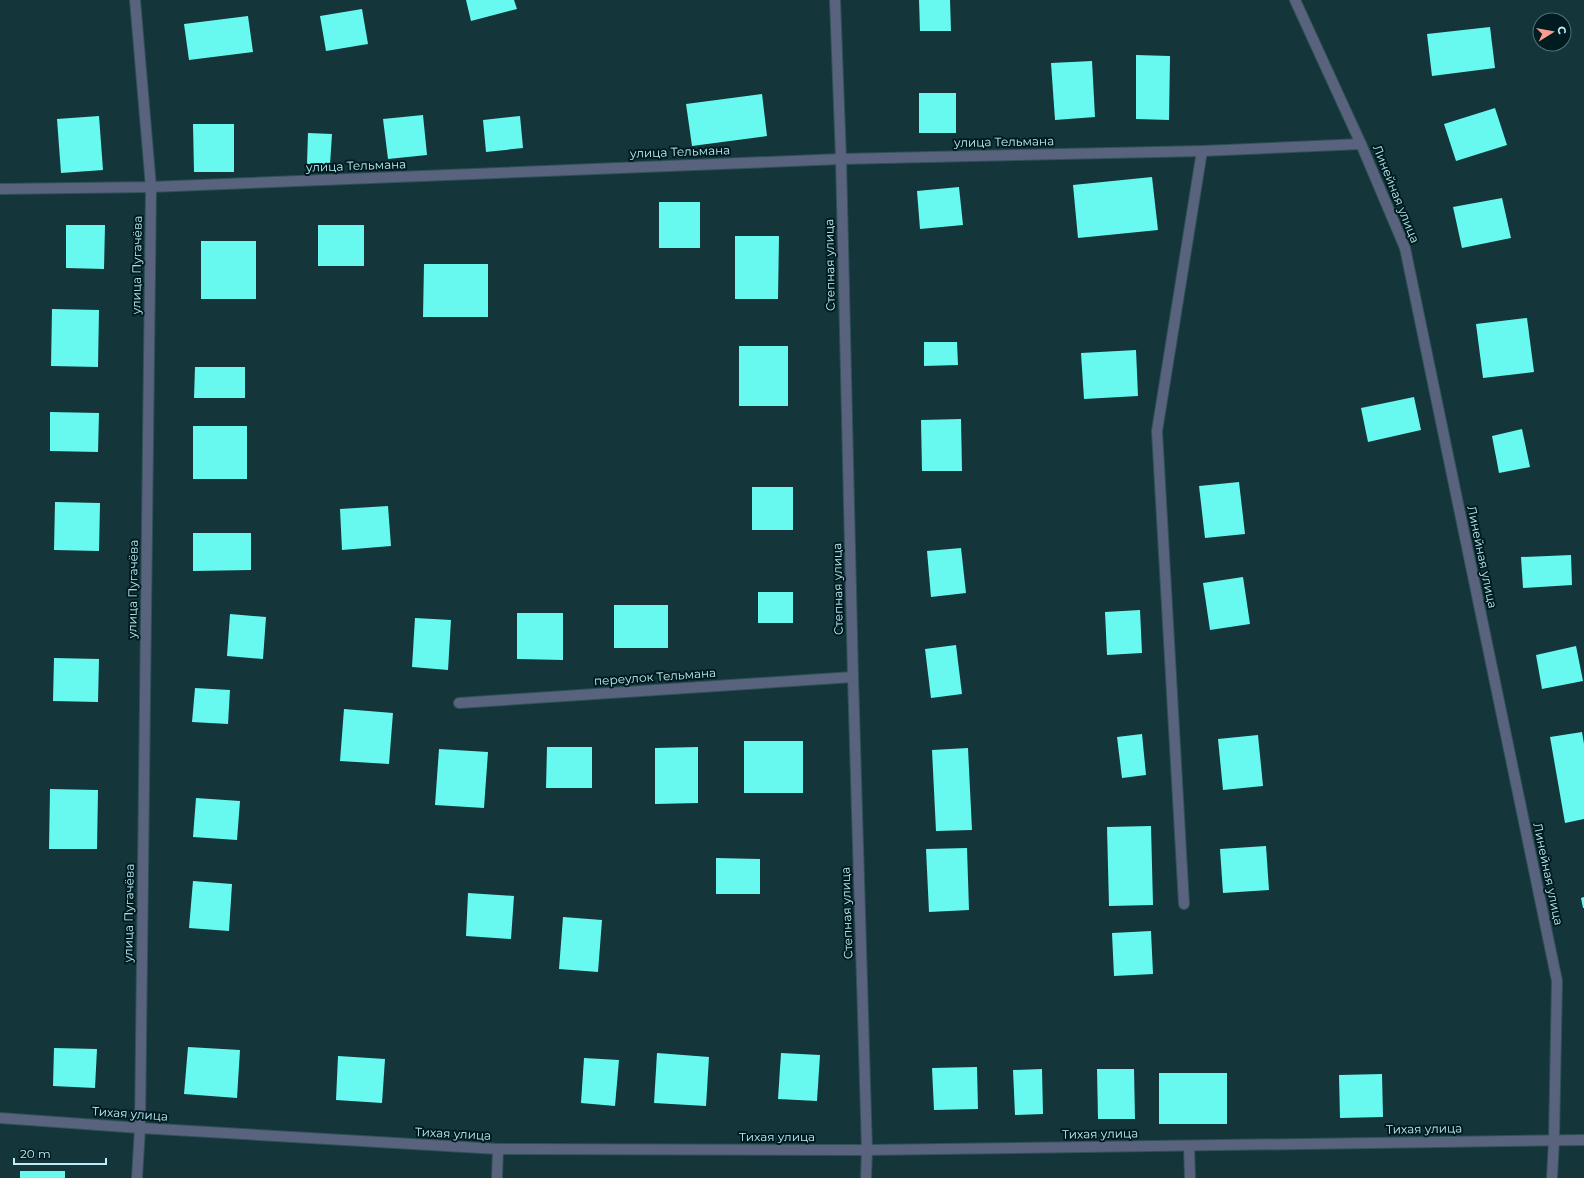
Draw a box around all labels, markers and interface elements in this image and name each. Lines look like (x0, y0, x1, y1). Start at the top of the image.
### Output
north arrow (1532, 12, 1572, 52)
text: С (1554, 25, 1569, 35)
street label: улица Тельмана (953, 133, 1054, 150)
street label: улица Тельмана (629, 142, 730, 161)
street label: Линейная улица (1370, 143, 1423, 245)
street label: улица Тельмана (305, 156, 406, 175)
street label: улица Пугачёва (128, 215, 145, 316)
street label: Степная улица (821, 219, 838, 311)
street label: Линейная улица (1464, 504, 1501, 610)
street label: улица Пугачёва (124, 539, 141, 640)
street label: Степная улица (829, 543, 846, 635)
street label: переулок Тельмана (593, 665, 717, 688)
street label: Линейная улица (1530, 821, 1567, 927)
street label: улица Пугачёва (120, 863, 137, 964)
street label: Степная улица (837, 867, 856, 959)
street label: Тихая улица (91, 1103, 169, 1124)
street label: Тихая улица (1386, 1120, 1462, 1137)
street label: Тихая улица (415, 1124, 491, 1143)
street label: Тихая улица (1062, 1125, 1138, 1142)
street label: Тихая улица (739, 1129, 815, 1144)
scale bar (14, 1140, 106, 1166)
text: 20 m (20, 1146, 51, 1161)

